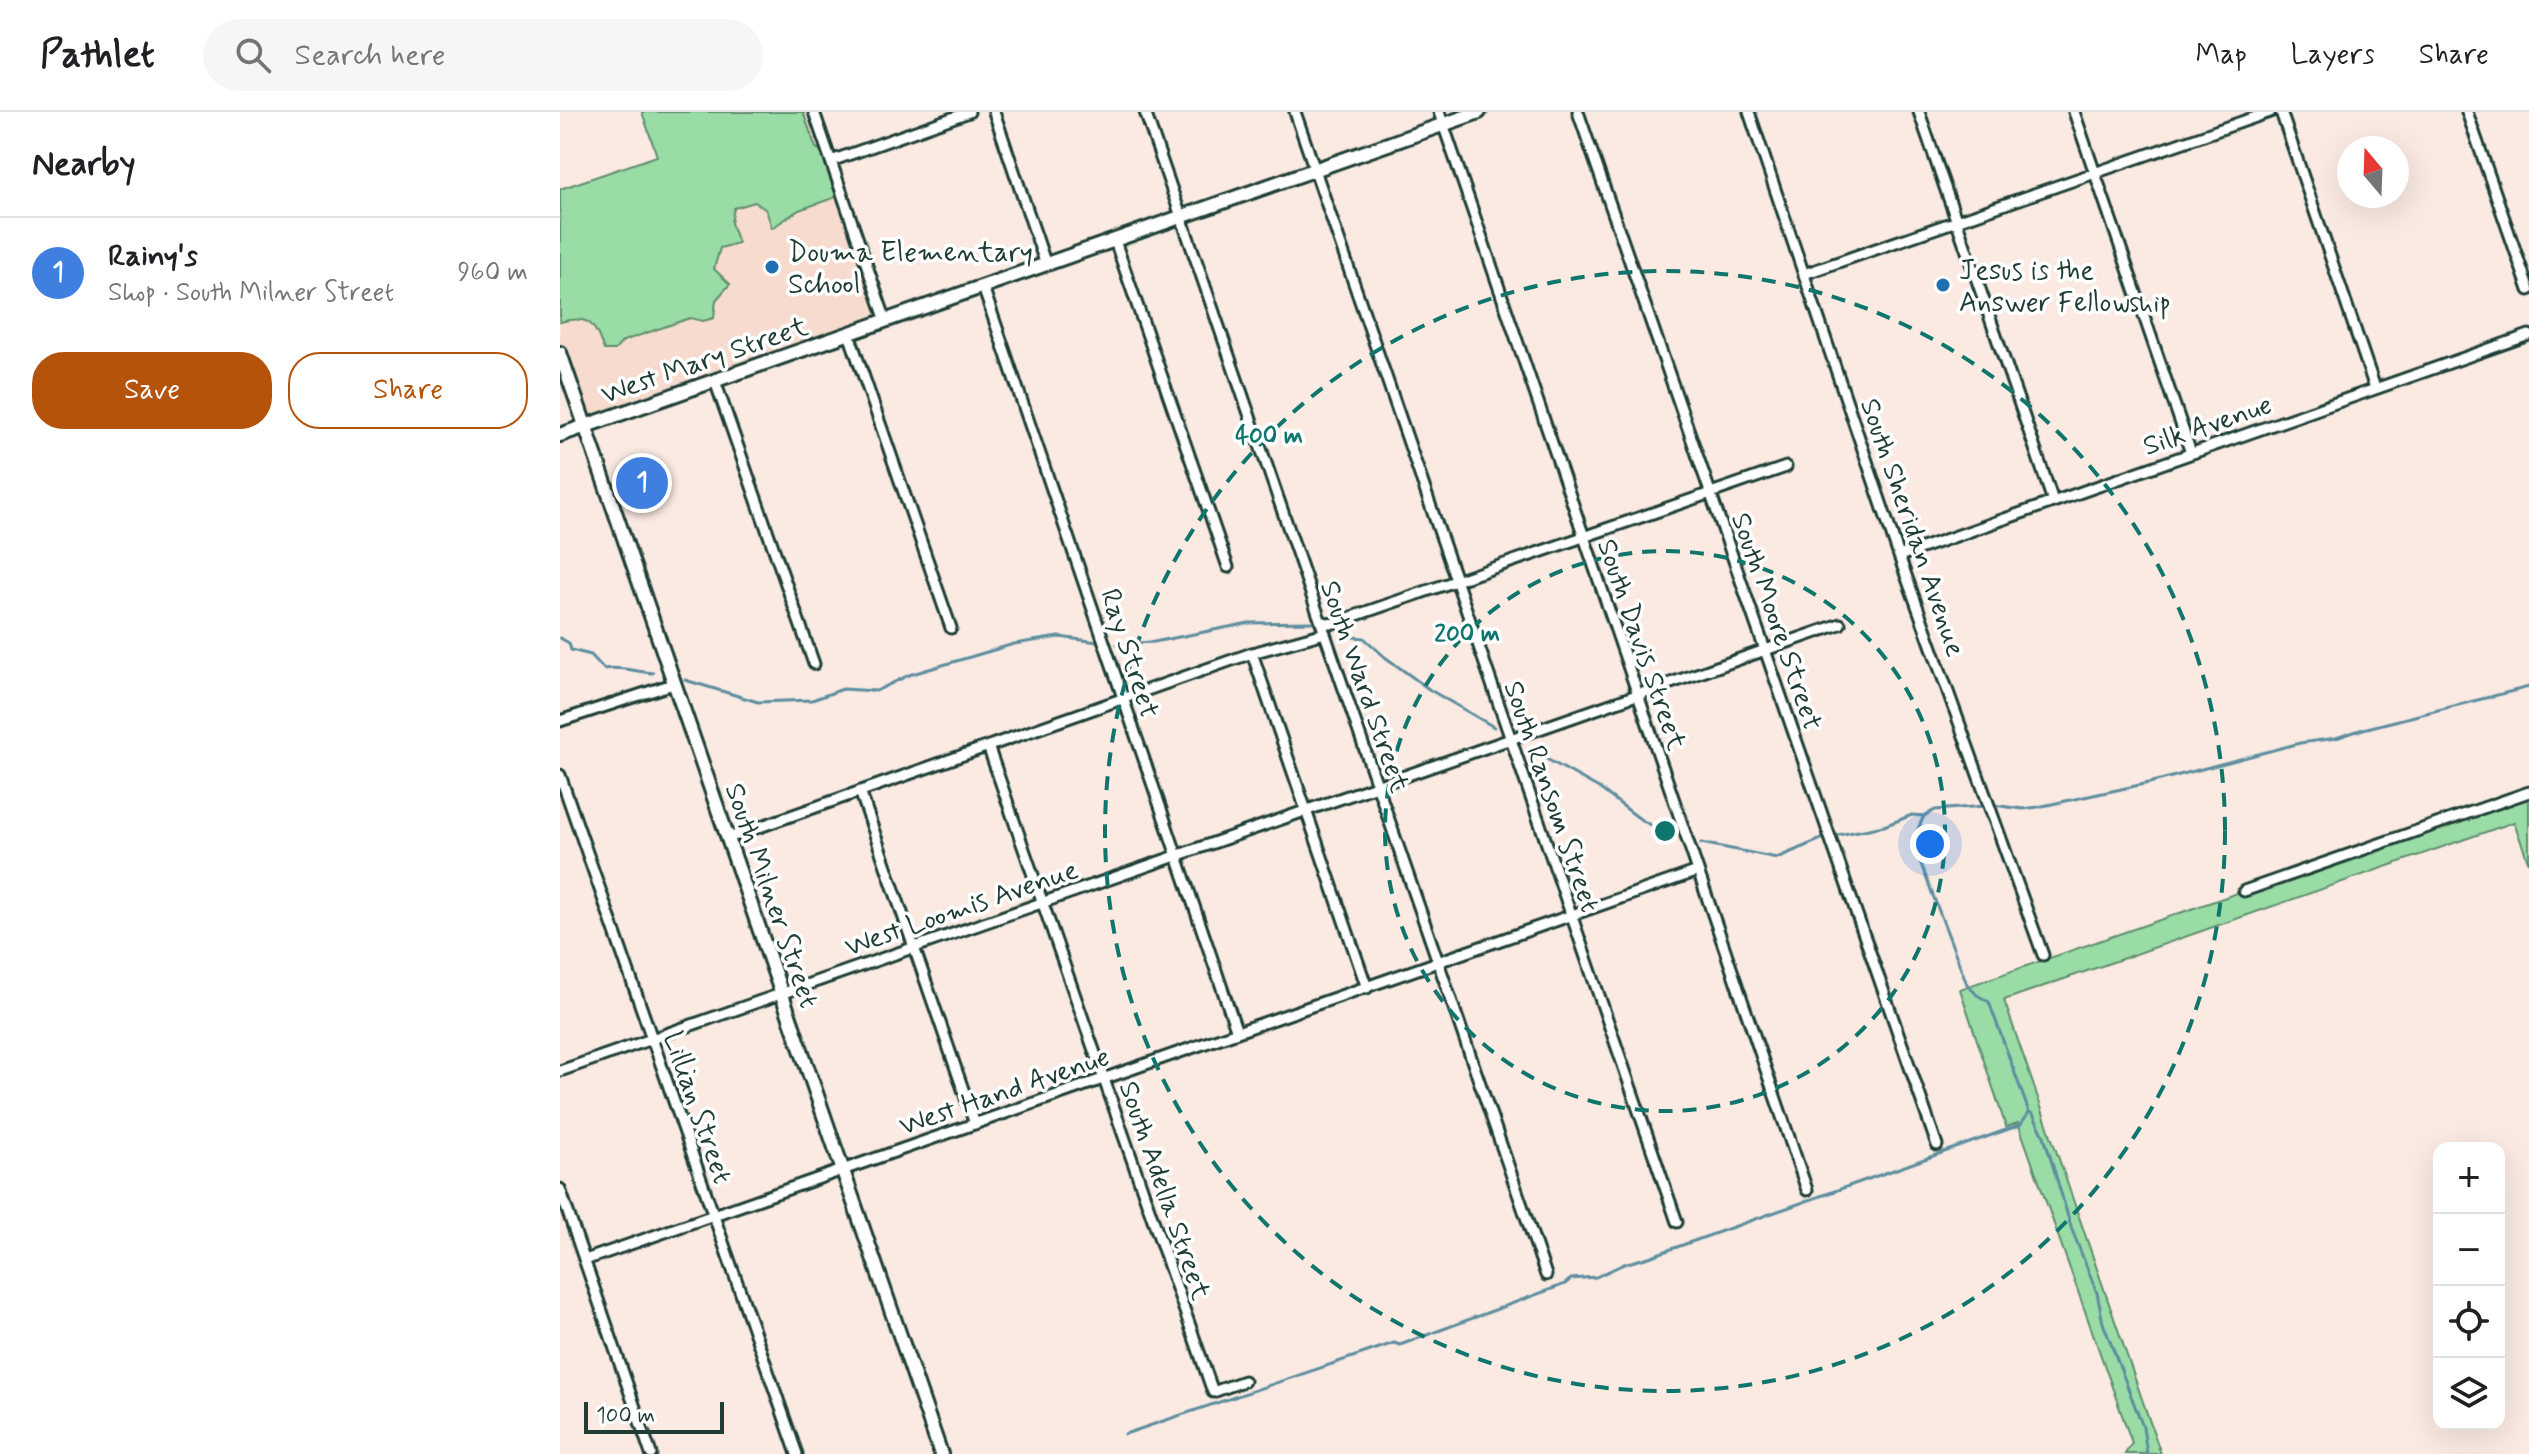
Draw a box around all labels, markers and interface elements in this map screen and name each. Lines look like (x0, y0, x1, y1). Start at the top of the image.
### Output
search box (203, 19, 763, 91)
text: Pathlet (40, 31, 155, 80)
icon: search (231, 33, 275, 77)
text: Search here (295, 36, 446, 75)
text: Map (2196, 37, 2247, 74)
text: Layers (2291, 37, 2375, 74)
text: Share (2419, 37, 2489, 74)
north arrow (2337, 136, 2409, 208)
text: Nearby (32, 142, 136, 187)
place label: Douma Elementary School (788, 235, 1033, 304)
text: Rainy's (108, 237, 198, 276)
place label: Jesus is the Answer Fellowship (1959, 253, 2171, 322)
text: 1 (52, 256, 64, 290)
text: 960 m (458, 256, 528, 290)
marker: Douma Elementary School (763, 258, 781, 276)
text: Shop · South Milner Street (108, 276, 394, 310)
marker: Jesus is the Answer Fellowship (1934, 276, 1952, 294)
street label: West Mary Street (597, 309, 814, 414)
button: Save (32, 352, 272, 429)
button: Share (288, 352, 528, 429)
street label: Silk Avenue (2138, 387, 2277, 466)
street label: South Sheridan Avenue (1850, 394, 1973, 662)
text: 400 m (1235, 421, 1303, 452)
pin: 1 (616, 453, 668, 513)
street label: South Moore Street (1721, 508, 1830, 736)
street label: South Davis Street (1587, 534, 1694, 756)
street label: South Ward Street (1310, 576, 1417, 798)
street label: Ray Street (1090, 584, 1167, 723)
text: 200 m (1434, 619, 1500, 650)
street label: South Ransom Street (1494, 676, 1608, 917)
street label: South Milner Street (715, 779, 826, 1013)
centre of rings (1651, 817, 1679, 845)
your location (1910, 824, 1950, 864)
street label: West Loomis Avenue (840, 852, 1083, 967)
street label: Lillian Street (653, 1027, 740, 1189)
street label: West Hand Avenue (895, 1039, 1115, 1146)
street label: South Adella Street (1109, 1076, 1219, 1306)
map controls (2433, 1142, 2505, 1430)
button: + (2433, 1142, 2505, 1214)
button: − (2433, 1214, 2505, 1286)
button: locate (2433, 1286, 2505, 1358)
button: layers (2433, 1358, 2505, 1430)
scale bar (584, 1398, 724, 1434)
text: 100 m (596, 1402, 655, 1430)

